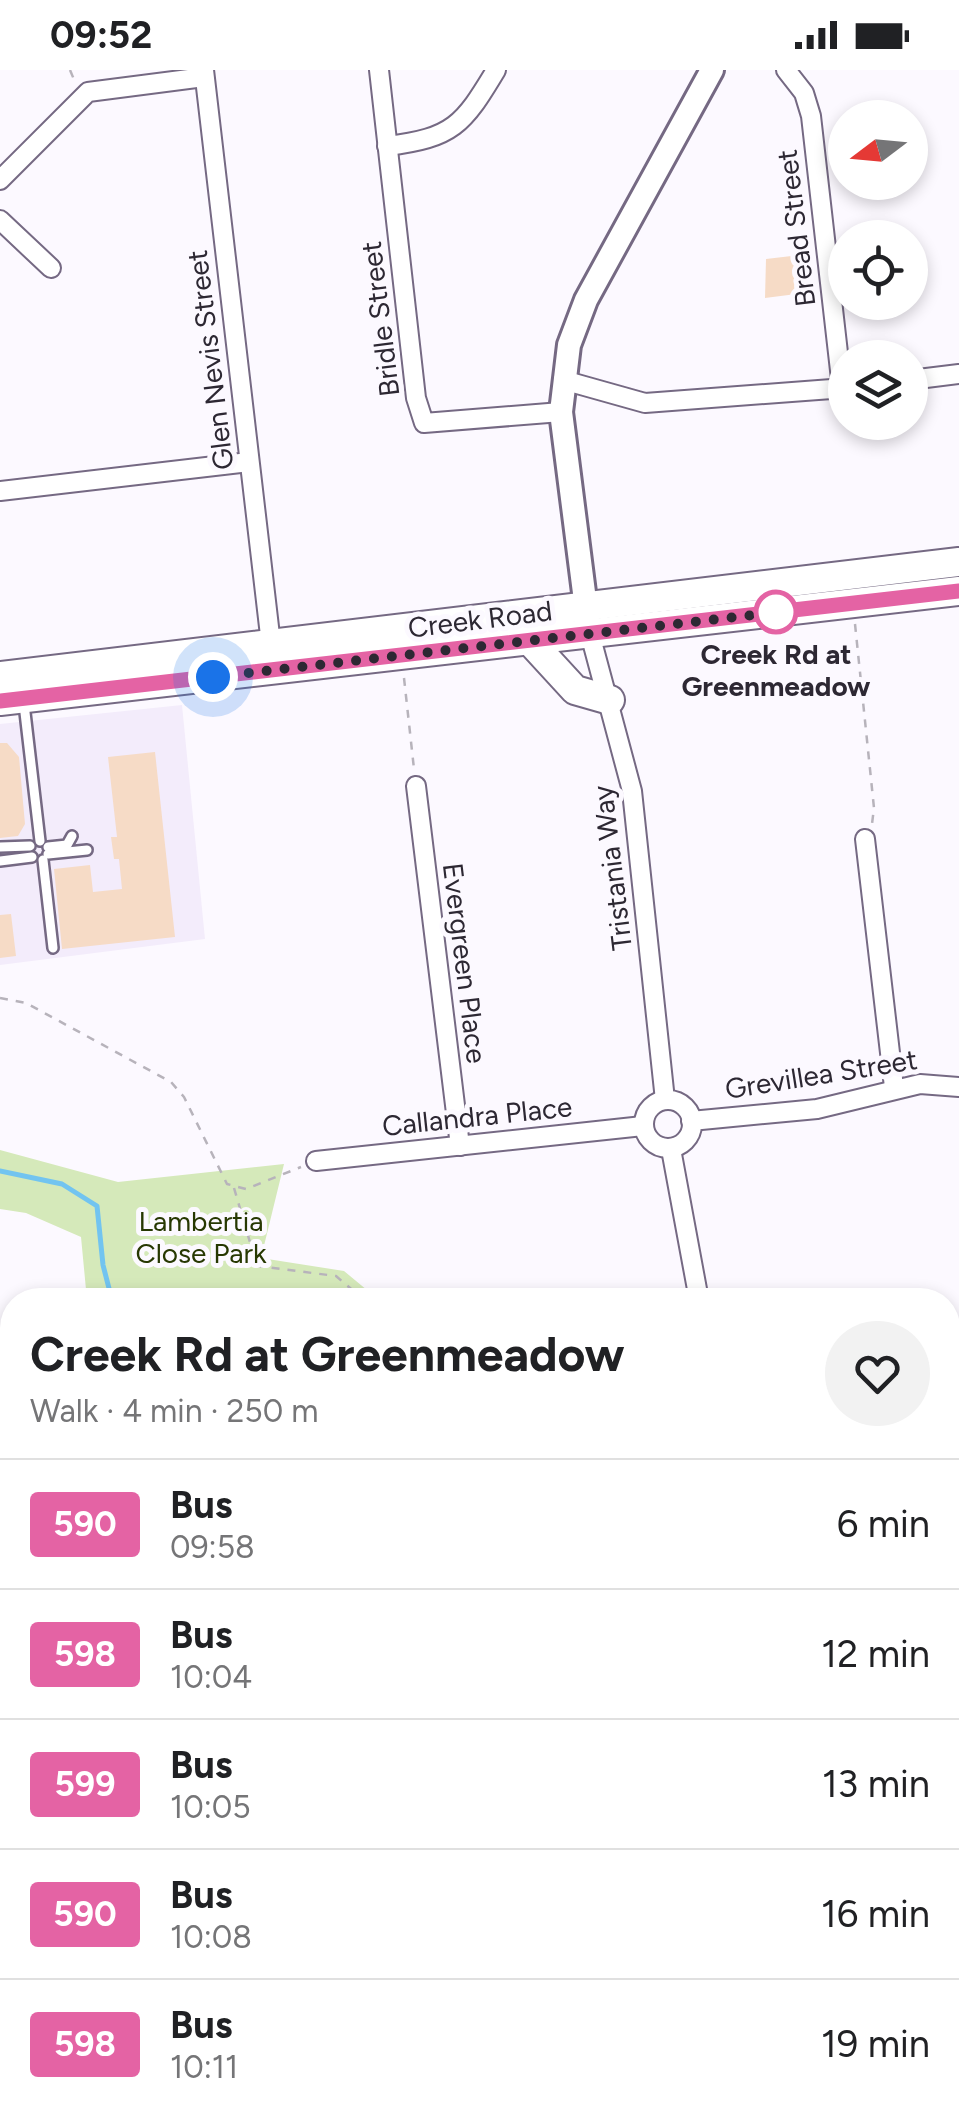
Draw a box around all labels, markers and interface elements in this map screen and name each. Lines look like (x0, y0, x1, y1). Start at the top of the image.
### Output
text: 09:52 (50, 12, 152, 58)
north arrow (828, 100, 928, 200)
map controls (828, 100, 928, 440)
street label: Bread Street (770, 148, 822, 308)
button: locate (828, 220, 928, 320)
street label: Bridle Street (354, 239, 406, 399)
street label: Glen Nevis Street (180, 248, 240, 472)
button: layers (828, 340, 928, 440)
marker: Creek Rd at Greenmeadow (755, 591, 797, 633)
street label: Creek Road (406, 593, 554, 645)
place label: Creek Rd at Greenmeadow (682, 637, 871, 703)
your location (188, 652, 238, 702)
street label: Tristania Way (585, 783, 639, 952)
street label: Evergreen Place (436, 861, 494, 1065)
street label: Grevillea Street (723, 1042, 919, 1106)
street label: Callandra Place (380, 1089, 574, 1143)
park label: Lambertia Close Park (135, 1204, 267, 1270)
button: heart (825, 1321, 930, 1426)
text: Creek Rd at Greenmeadow (30, 1325, 624, 1383)
text: Walk · 4 min · 250 m (30, 1392, 318, 1430)
text: Bus (170, 1482, 233, 1528)
text: 6 min (837, 1501, 930, 1547)
text: 590 (53, 1503, 117, 1545)
text: 09:58 (170, 1528, 255, 1566)
text: Bus (170, 1612, 233, 1658)
text: 12 min (821, 1631, 930, 1677)
text: 598 (54, 1633, 116, 1675)
text: 10:04 (170, 1658, 252, 1696)
text: Bus (170, 1742, 233, 1788)
text: 13 min (822, 1761, 930, 1807)
text: 599 (55, 1763, 115, 1805)
text: 10:05 (170, 1788, 251, 1826)
text: Bus (170, 1872, 233, 1918)
text: 16 min (821, 1891, 930, 1937)
text: 590 (53, 1893, 117, 1935)
text: 10:08 (170, 1918, 252, 1956)
text: Bus (170, 2002, 233, 2048)
text: 19 min (821, 2021, 930, 2067)
text: 598 (54, 2023, 116, 2065)
text: 10:11 (170, 2048, 238, 2086)

